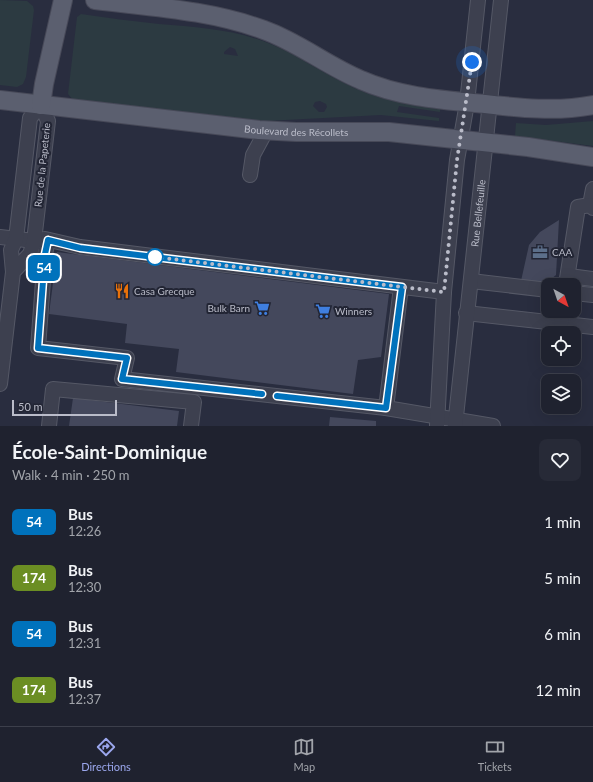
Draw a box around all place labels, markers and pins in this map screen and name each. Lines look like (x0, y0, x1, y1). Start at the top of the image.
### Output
office icon: CAA (531, 243, 549, 261)
place label: CAA (552, 246, 572, 258)
unlabelled marker (146, 248, 164, 266)
restaurant icon: Casa Grecque (113, 282, 131, 300)
place label: Casa Grecque (134, 285, 195, 297)
supermarket icon: Bulk Barn (253, 299, 271, 317)
place label: Bulk Barn (207, 302, 250, 314)
supermarket icon: Winners (314, 302, 332, 320)
place label: Winners (335, 305, 372, 317)

